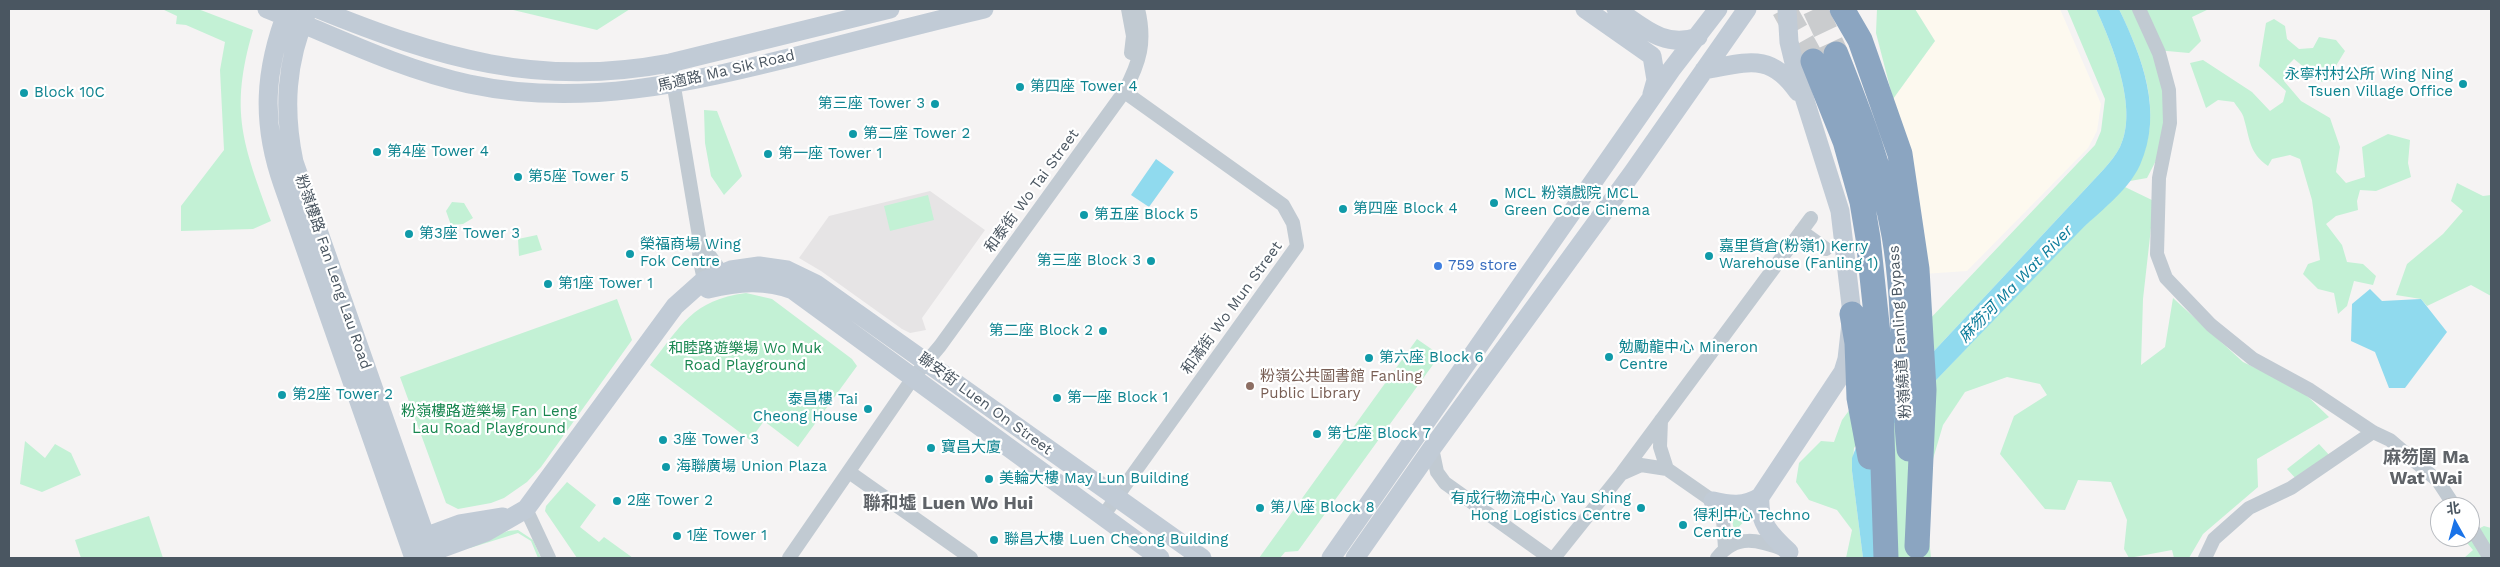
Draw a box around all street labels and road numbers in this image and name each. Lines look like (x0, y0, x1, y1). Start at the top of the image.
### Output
street label: 馬適路 Ma Sik Road (656, 46, 796, 96)
street label: 和泰街 Wo Tai Street (981, 126, 1083, 256)
street label: 粉嶺樓路 Fan Leng Lau Road (291, 172, 375, 372)
street label: 和滿街 Wo Mun Street (1178, 238, 1286, 378)
street label: 粉嶺繞道 Fanling Bypass (1885, 245, 1915, 419)
street label: 聯安街 Luen On Street (914, 349, 1056, 459)

